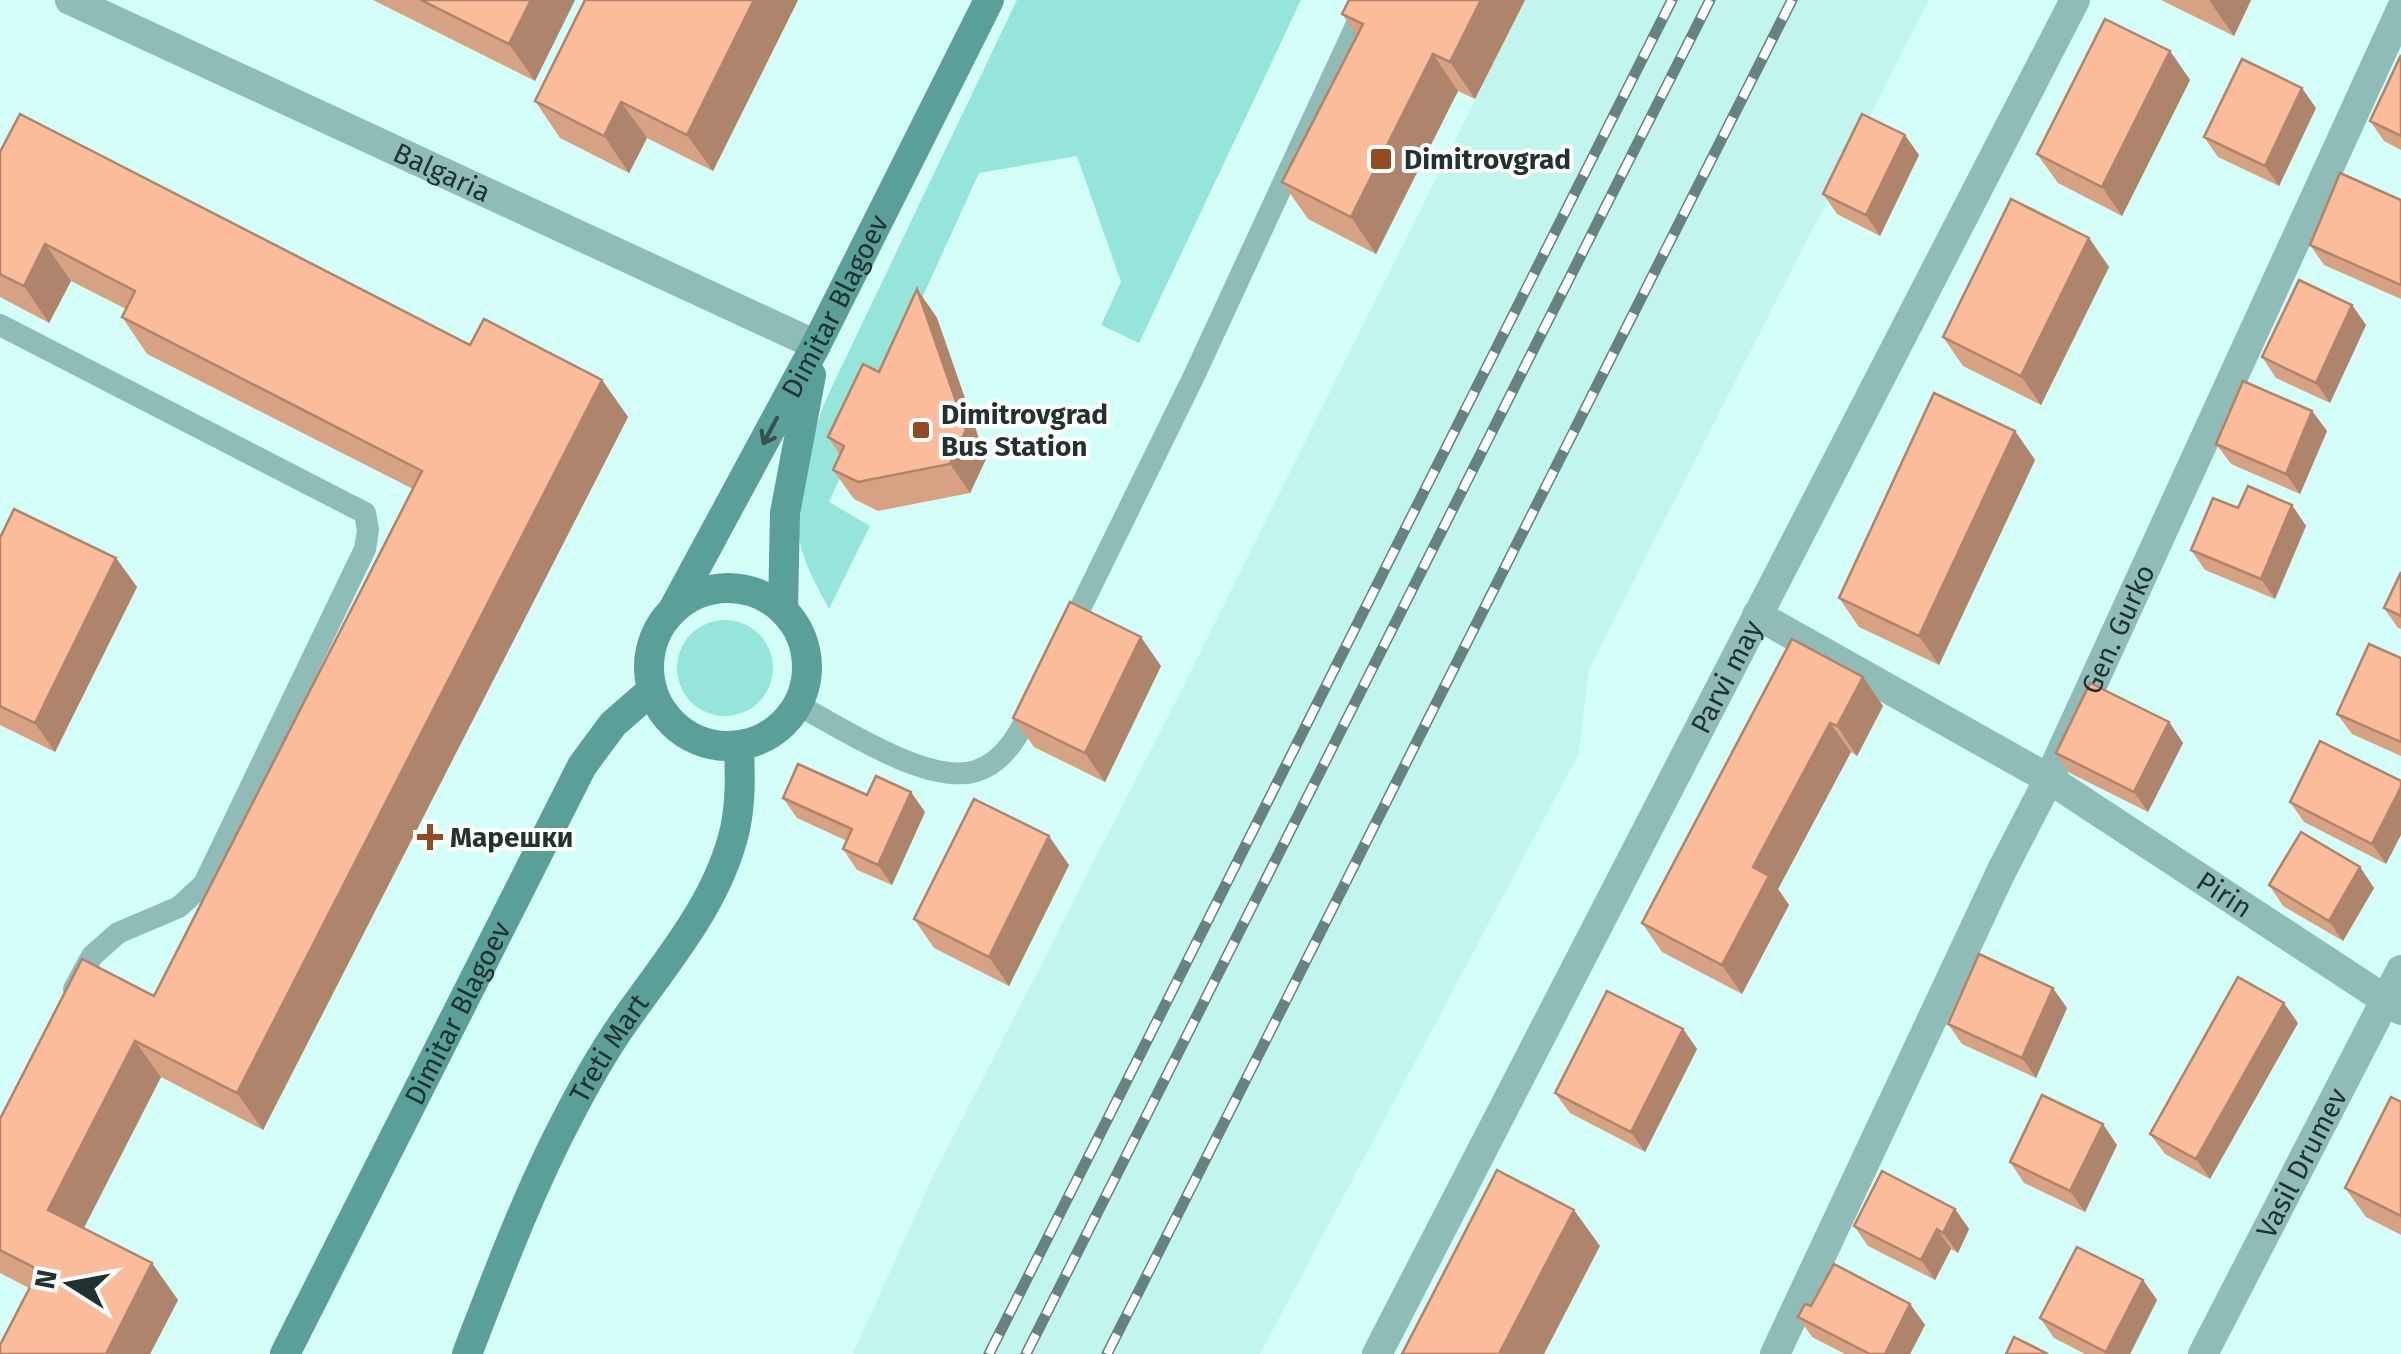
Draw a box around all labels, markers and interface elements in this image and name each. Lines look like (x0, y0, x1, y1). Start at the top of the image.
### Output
street label: Balgaria (388, 135, 496, 209)
place label: Dimitrovgrad (1404, 143, 1571, 176)
marker: Dimitrovgrad (1368, 146, 1394, 172)
street label: Dimitar Blagoev (774, 209, 895, 403)
place label: Dimitrovgrad Bus Station (941, 398, 1108, 463)
one-way arrow (760, 415, 779, 445)
marker: Dimitrovgrad Bus Station (910, 419, 932, 441)
street label: Gen. Gurko (2074, 559, 2162, 699)
street label: Parvi may (1683, 615, 1769, 739)
place label: Марешки (450, 821, 573, 854)
marker: Марешки (419, 826, 441, 848)
street label: Pirin (2191, 864, 2259, 924)
street label: Dimitar Blagoev (397, 916, 517, 1110)
street label: Treti Mart (562, 987, 656, 1108)
street label: Vasil Drumev (2249, 1082, 2354, 1243)
north arrow (20, 1234, 120, 1334)
text: N (28, 1267, 64, 1292)

